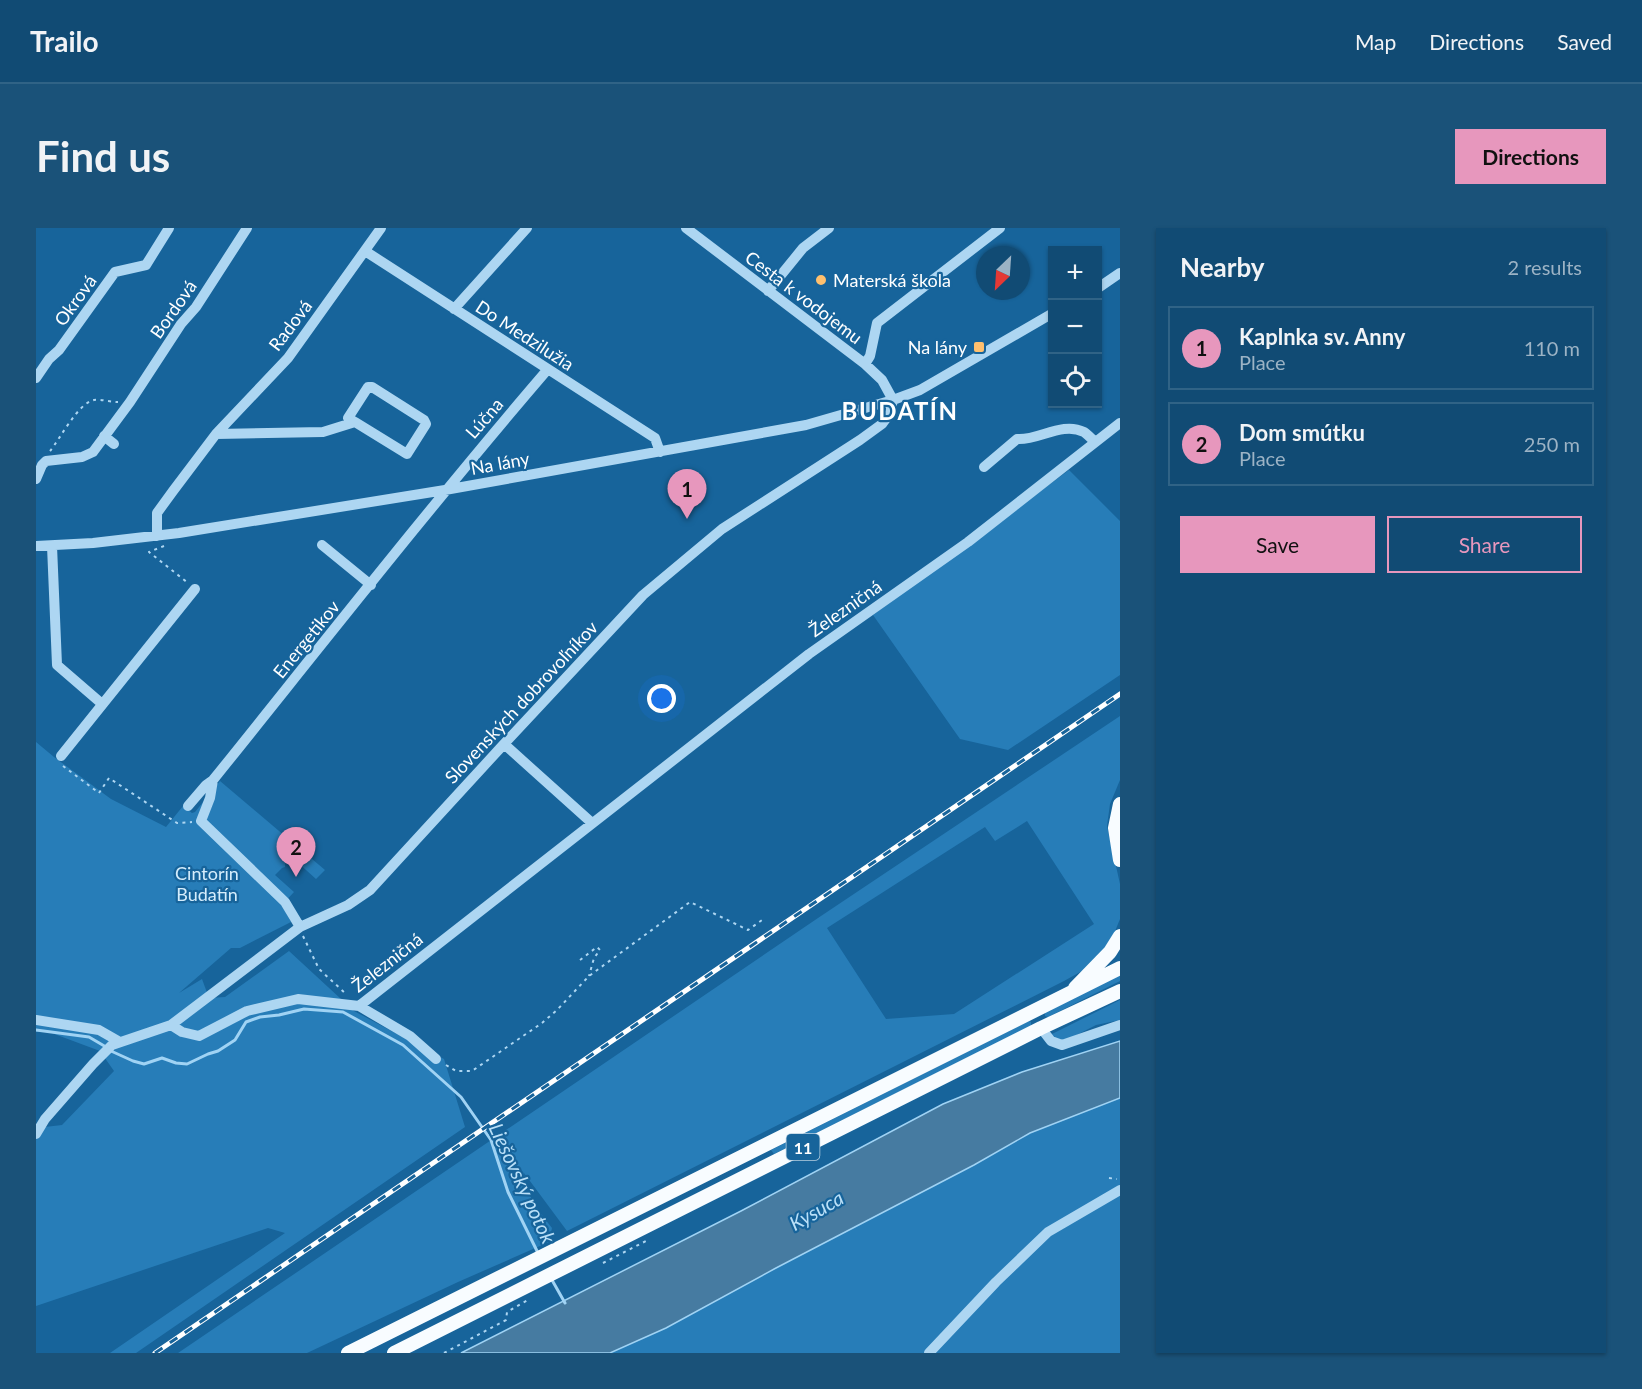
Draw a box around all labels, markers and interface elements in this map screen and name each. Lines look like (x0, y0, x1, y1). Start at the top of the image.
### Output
text: Trailo (30, 24, 99, 58)
text: Map (1355, 29, 1396, 54)
text: Directions (1429, 29, 1524, 54)
text: Saved (1557, 29, 1612, 54)
button: Directions (1455, 129, 1606, 184)
text: Find us (36, 131, 170, 181)
street label: Cesta k vodojemu (741, 246, 867, 348)
north arrow (976, 246, 1030, 300)
map controls (1048, 246, 1102, 408)
button: + (1048, 246, 1102, 300)
text: Nearby (1180, 251, 1265, 283)
text: 2 results (1507, 255, 1582, 279)
place label: Materská škola (833, 269, 951, 291)
street label: Okrová (49, 270, 101, 330)
marker: Materská škola (814, 273, 828, 287)
street label: Bordová (145, 276, 201, 342)
street label: Radová (264, 295, 316, 355)
street label: Do Medzilužia (472, 295, 578, 375)
button: − (1048, 300, 1102, 354)
text: Kaplnka sv. Anny (1239, 323, 1405, 350)
place label: Na lány (908, 336, 968, 358)
text: 1 (1196, 336, 1207, 360)
text: 110 m (1524, 336, 1580, 360)
marker: Na lány (972, 340, 986, 354)
text: Place (1239, 350, 1286, 374)
button: locate (1048, 354, 1102, 408)
street label: Lúčna (460, 393, 508, 443)
district label: BUDATÍN (842, 396, 958, 425)
text: Dom smútku (1239, 419, 1365, 446)
text: 2 (1196, 432, 1207, 456)
text: 250 m (1524, 432, 1580, 456)
text: Place (1239, 446, 1286, 470)
street label: Na lány (469, 447, 532, 479)
pin: 1 (668, 470, 706, 519)
button: Save (1180, 516, 1375, 573)
button: Share (1387, 516, 1582, 573)
street label: Železničná (804, 575, 886, 641)
street label: Energetikov (268, 595, 344, 682)
street label: Slovenských dobrovoľníkov (440, 616, 603, 788)
your location (647, 684, 676, 713)
pin: 2 (276, 828, 316, 877)
park label: Cintorín Budatín (175, 862, 239, 905)
street label: Železničná (347, 928, 427, 996)
water label: Liešovský potok (485, 1119, 562, 1247)
road number: 11 (786, 1134, 819, 1160)
water label: Kysuca (785, 1185, 847, 1235)

